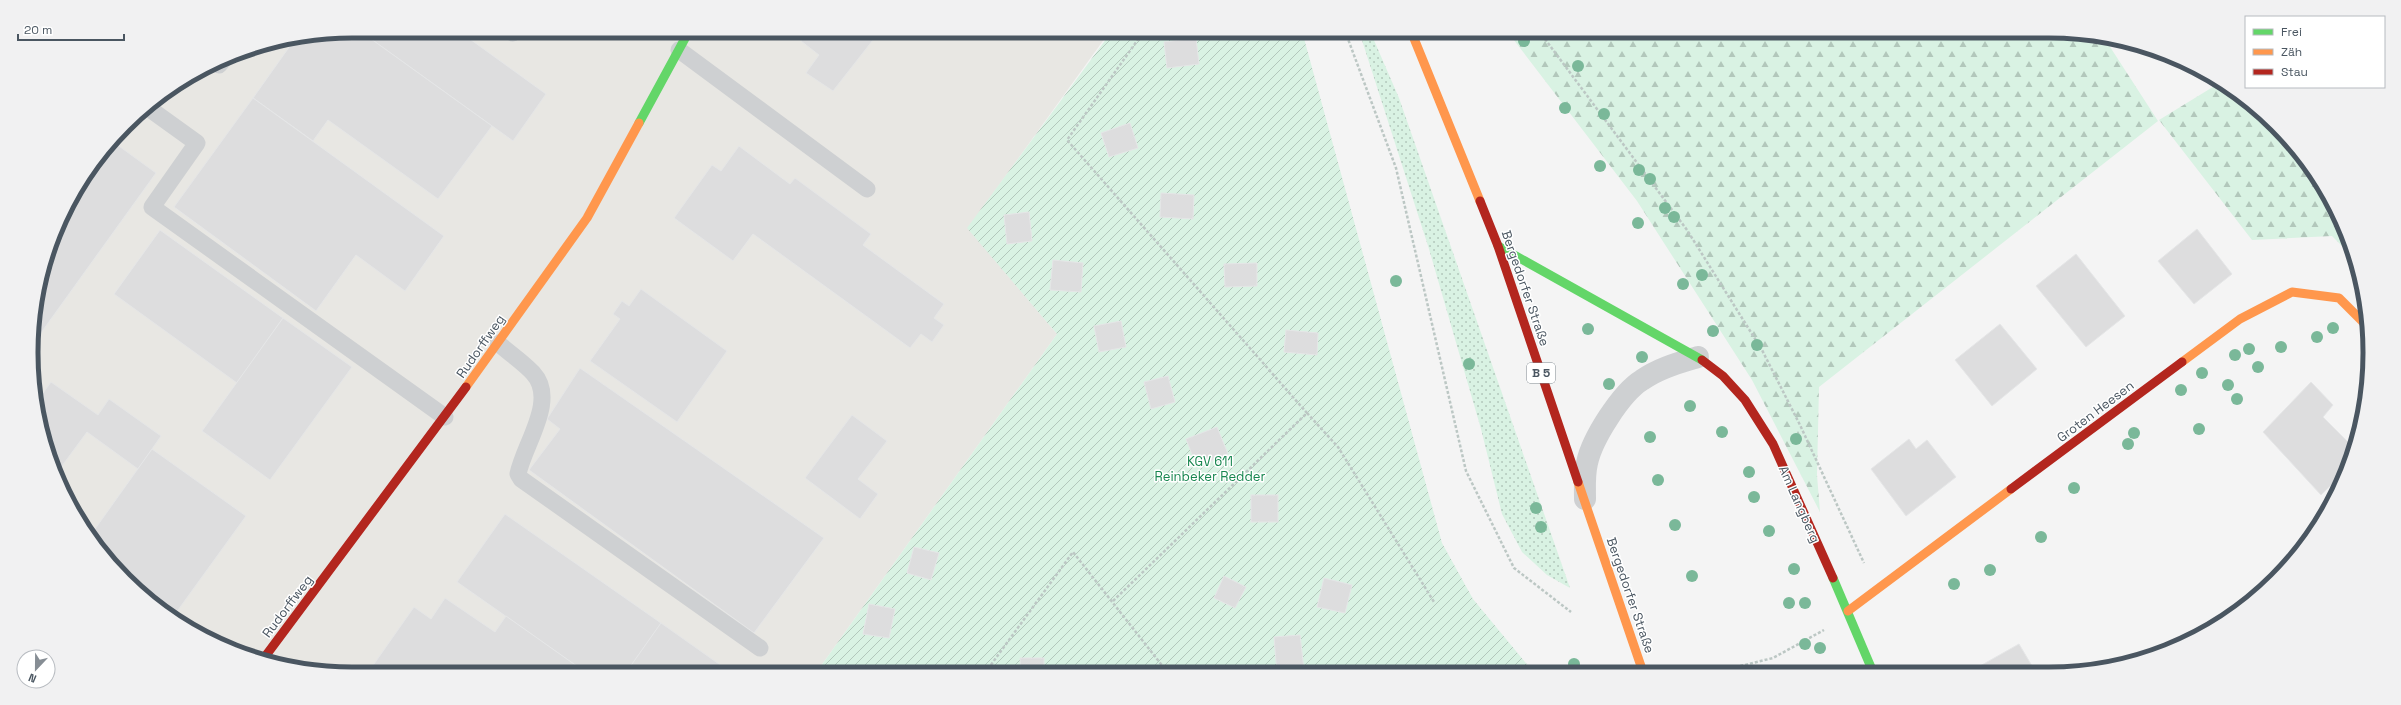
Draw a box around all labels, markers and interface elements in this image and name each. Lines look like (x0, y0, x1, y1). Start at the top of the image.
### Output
scale bar (18, 16, 124, 42)
legend (2245, 16, 2385, 88)
text: 20 m (24, 22, 52, 38)
text: Frei (2281, 24, 2302, 40)
text: Zäh (2281, 44, 2302, 60)
text: Stau (2281, 64, 2308, 80)
street label: Bergedorfer Straße (1498, 228, 1553, 348)
street label: Rudorffweg (452, 311, 509, 381)
road number: B 5 (1527, 363, 1555, 383)
street label: Groten Heesen (2053, 377, 2137, 446)
park label: KGV 611 Reinbeker Redder (1155, 453, 1266, 485)
street label: Am Langberg (1775, 463, 1824, 545)
street label: Bergedorfer Straße (1603, 535, 1658, 655)
street label: Rudorffweg (258, 572, 316, 641)
north arrow (16, 649, 56, 689)
text: N (26, 670, 38, 686)

